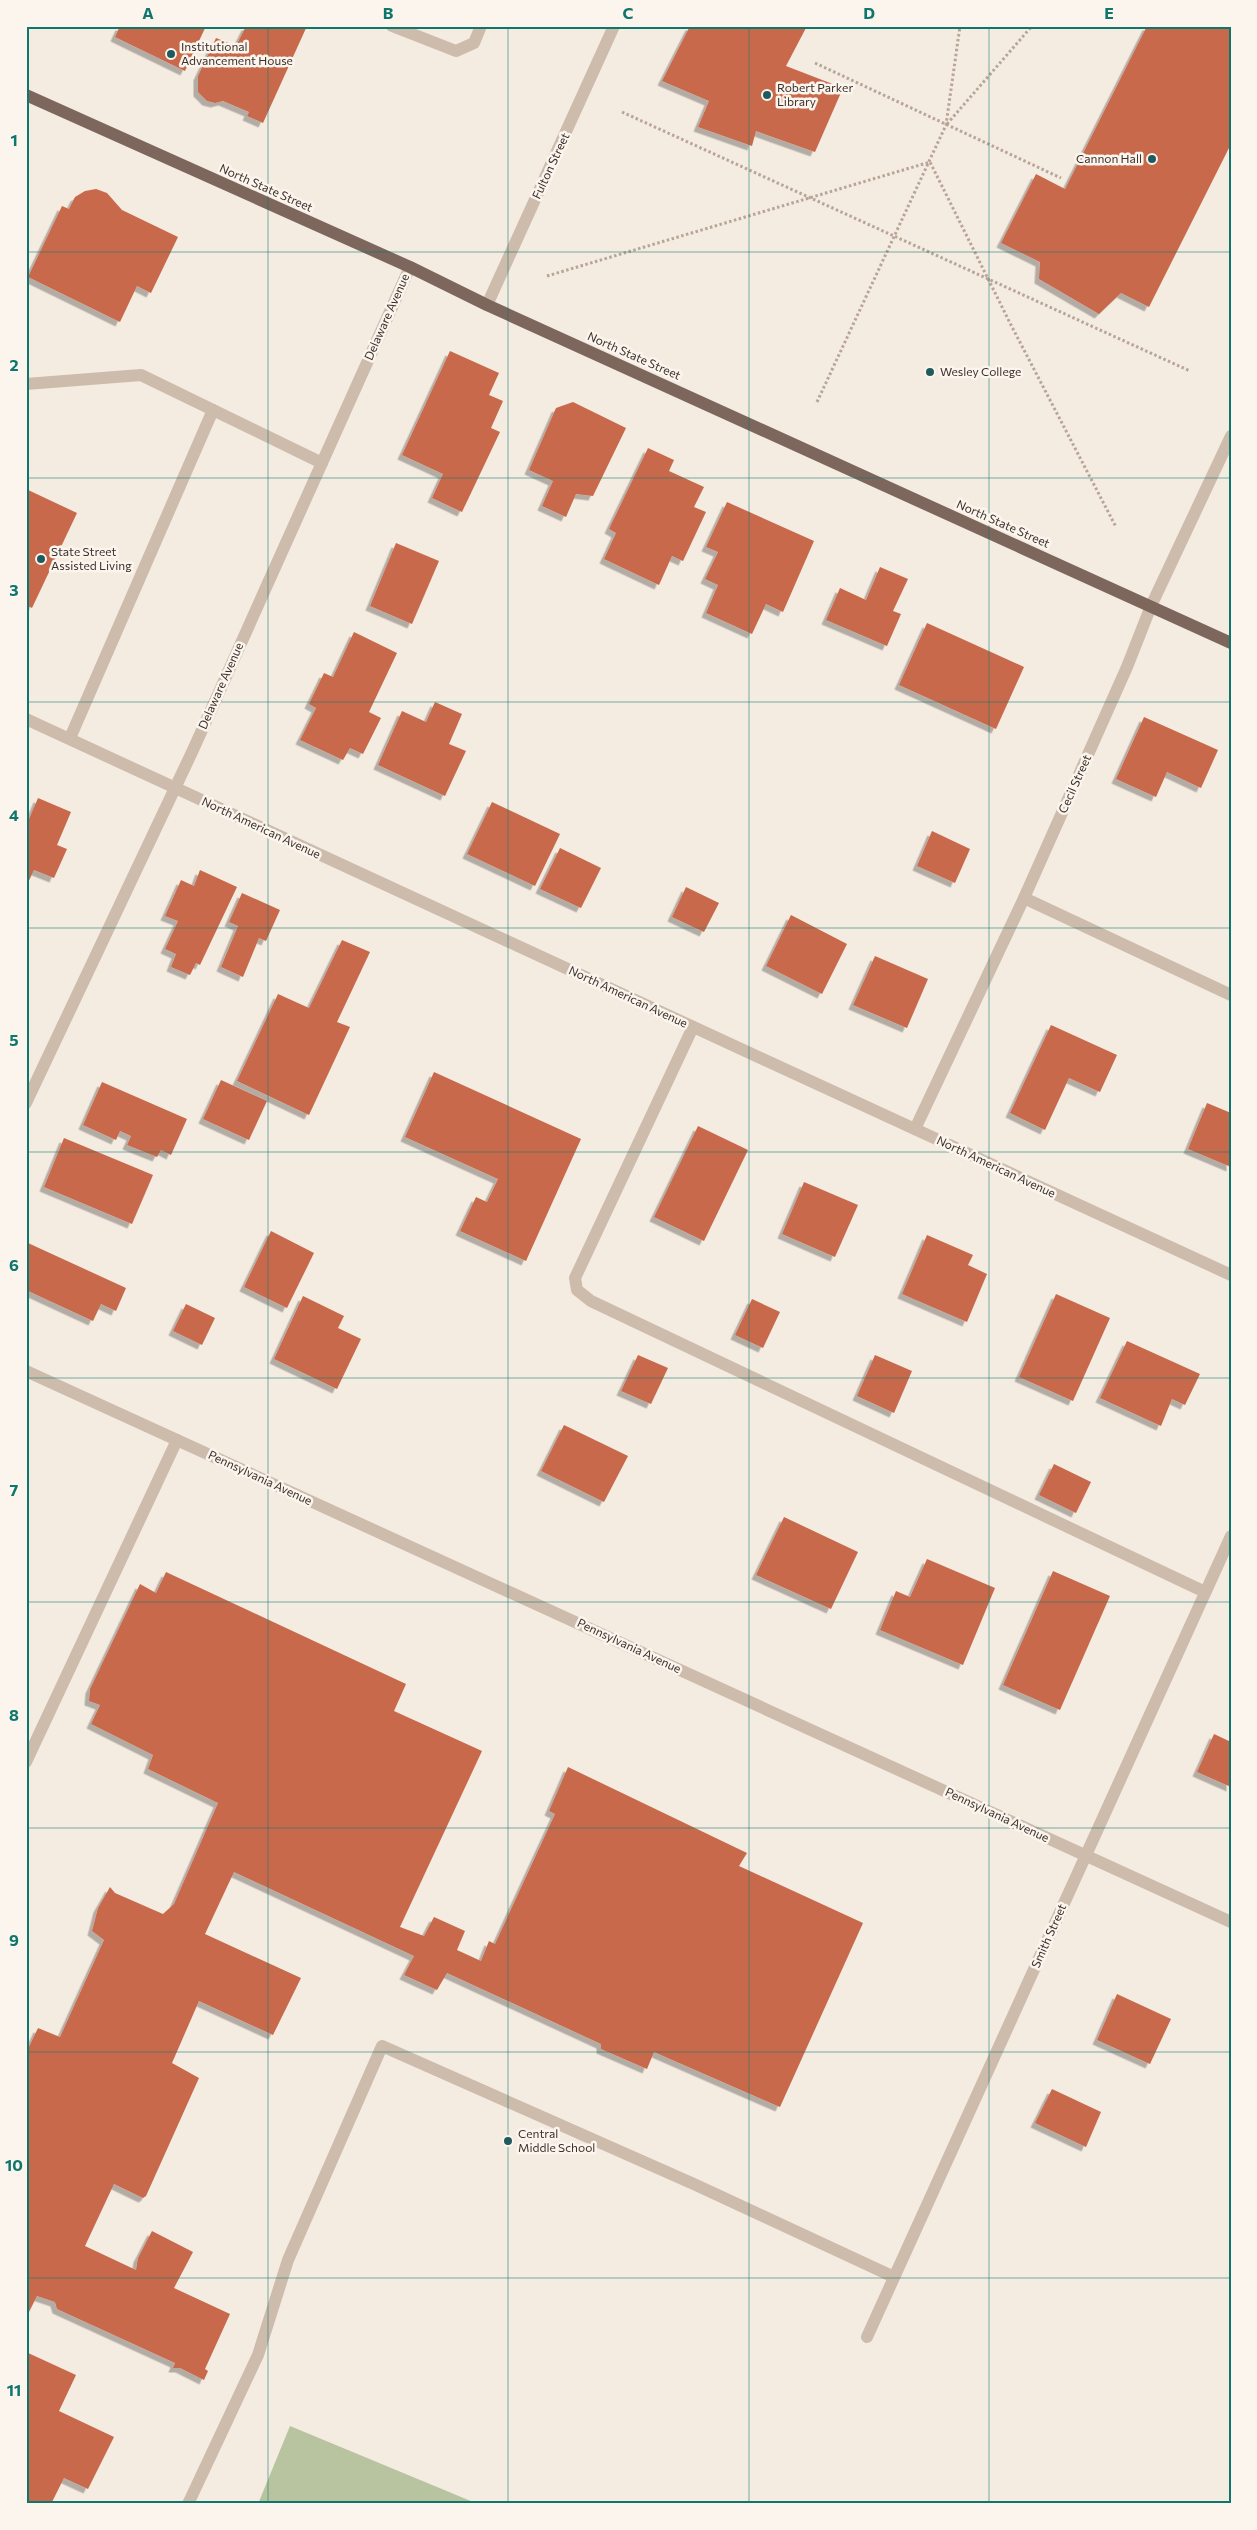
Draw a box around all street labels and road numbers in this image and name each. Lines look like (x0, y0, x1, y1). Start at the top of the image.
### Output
street label: Fulton Street (529, 130, 572, 201)
street label: North State Street (218, 160, 315, 214)
street label: Delaware Avenue (361, 271, 411, 362)
street label: North State Street (586, 328, 683, 382)
street label: North State Street (955, 496, 1052, 550)
street label: Delaware Avenue (195, 640, 245, 731)
street label: Cecil Street (1055, 752, 1093, 815)
street label: North American Avenue (200, 793, 323, 861)
street label: North American Avenue (567, 962, 690, 1030)
street label: North American Avenue (935, 1132, 1058, 1200)
street label: Pennsylvania Avenue (206, 1447, 315, 1507)
street label: Pennsylvania Avenue (575, 1615, 684, 1675)
street label: Pennsylvania Avenue (943, 1784, 1052, 1844)
street label: Smith Street (1028, 1901, 1068, 1970)

